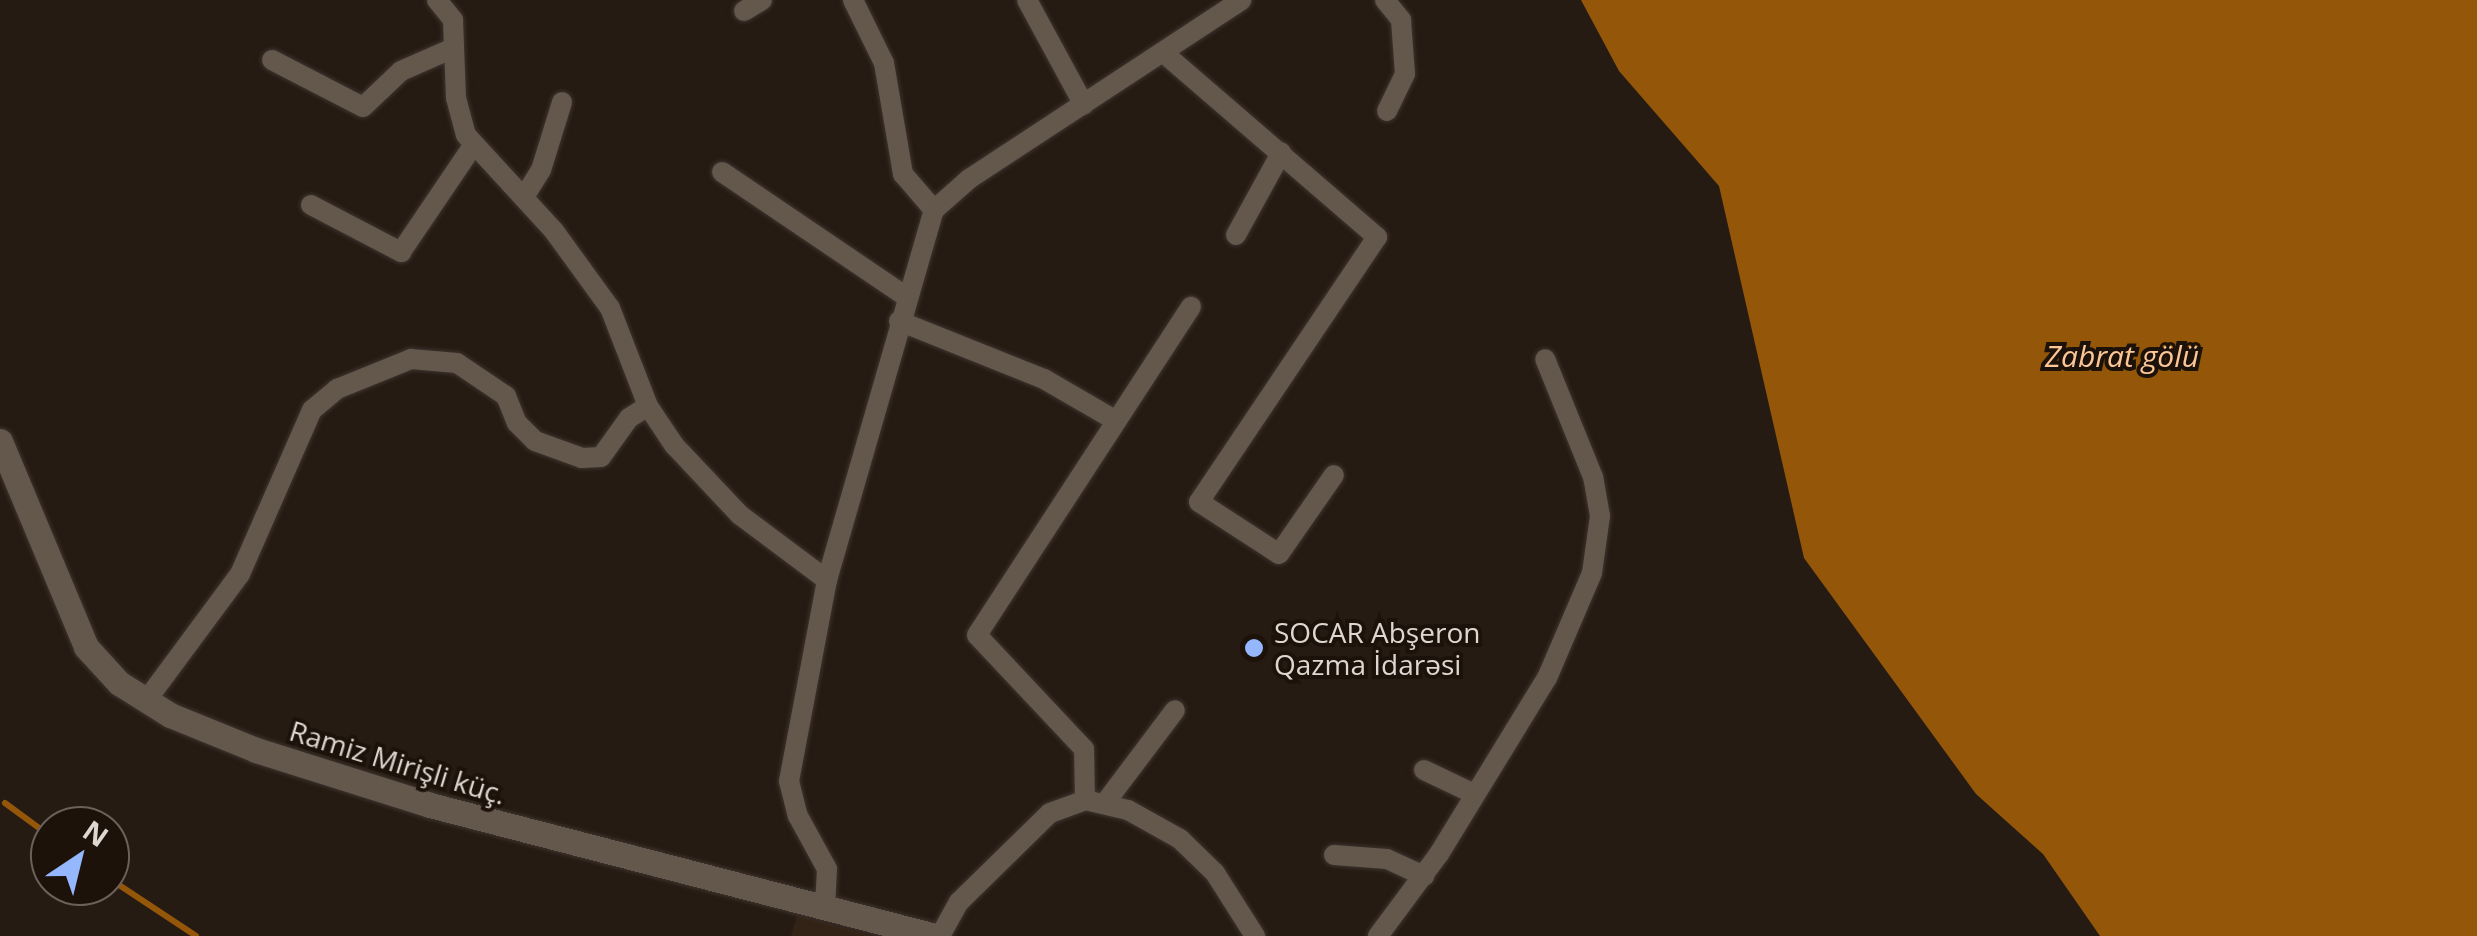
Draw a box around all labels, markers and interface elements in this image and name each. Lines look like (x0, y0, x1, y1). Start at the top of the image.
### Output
water label: Zabrat gölü (2045, 338, 2199, 374)
place label: SOCAR Abşeron Qazma İdarəsi (1274, 615, 1480, 681)
marker: SOCAR Abşeron Qazma İdarəsi (1243, 637, 1265, 659)
street label: Ramiz Mirişli küç. (286, 713, 510, 811)
north arrow (30, 806, 130, 906)
text: N (76, 811, 116, 855)

